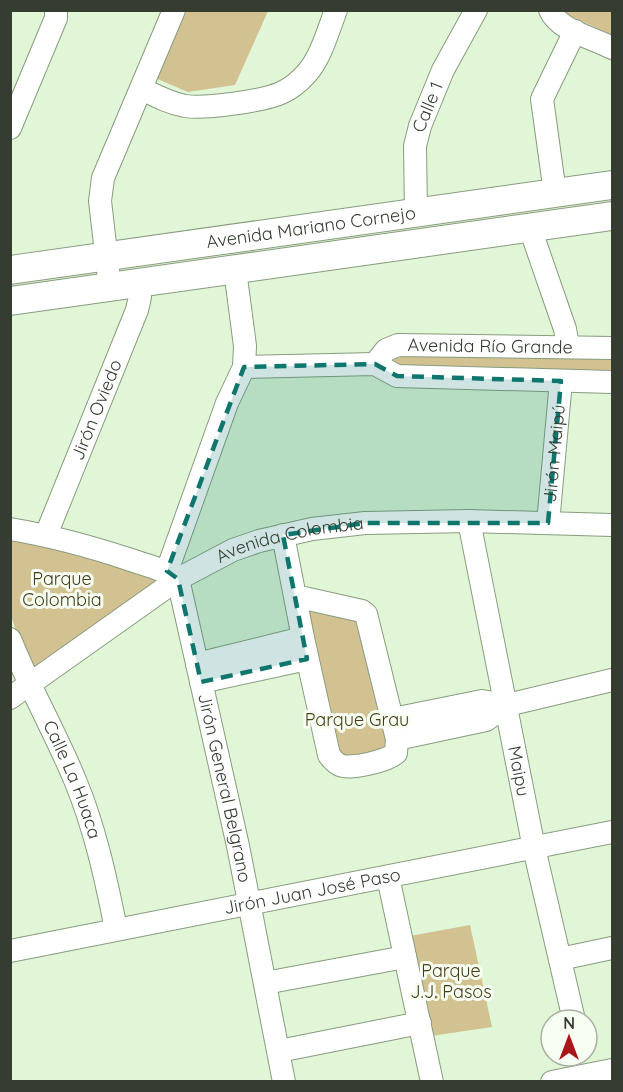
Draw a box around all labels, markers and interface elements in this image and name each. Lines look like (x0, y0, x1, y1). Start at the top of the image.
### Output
street label: Calle 1 (407, 78, 448, 134)
street label: Avenida Mariano Cornejo (205, 201, 417, 253)
street label: Avenida Río Grande (407, 333, 573, 358)
street label: Jirón Oviedo (66, 356, 127, 463)
street label: Jirón Maipú (538, 403, 570, 503)
street label: Avenida Colombia (212, 511, 365, 568)
park label: Parque Colombia (22, 567, 102, 611)
street label: Jirón General Belgrano (193, 691, 257, 884)
park label: Parque Grau (305, 708, 409, 731)
street label: Calle La Huaca (38, 717, 107, 841)
street label: Maipu (503, 744, 535, 798)
street label: Jirón Juan José Paso (222, 862, 402, 919)
park label: Parque J.J. Pasos (410, 959, 492, 1003)
north arrow (539, 1008, 599, 1068)
text: N (563, 1013, 575, 1033)

